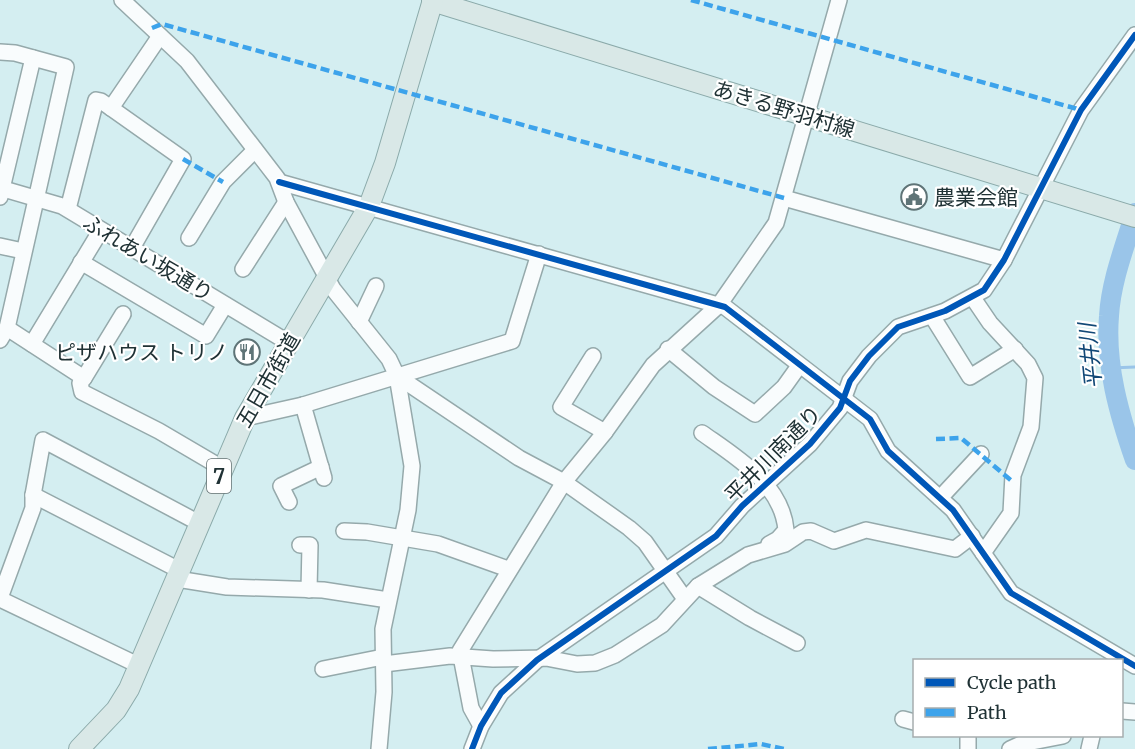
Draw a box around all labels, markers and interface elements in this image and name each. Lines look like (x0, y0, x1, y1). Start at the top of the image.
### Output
street label: あきる野羽村線 (710, 75, 858, 143)
public building icon: 農業会館 (899, 182, 929, 212)
place label: 農業会館 (934, 184, 1018, 211)
street label: ふれあい坂通り (78, 209, 218, 307)
water label: 平井川 (1072, 320, 1107, 390)
street label: 五日市街道 (230, 328, 306, 432)
restaurant icon: ピザハウス トリノ (232, 337, 262, 367)
place label: ピザハウス トリノ (55, 339, 228, 366)
street label: 平井川南通り (719, 400, 827, 508)
road number: 7 (207, 459, 231, 493)
legend (913, 659, 1123, 737)
text: Cycle path (967, 671, 1057, 694)
text: Path (967, 701, 1007, 724)

